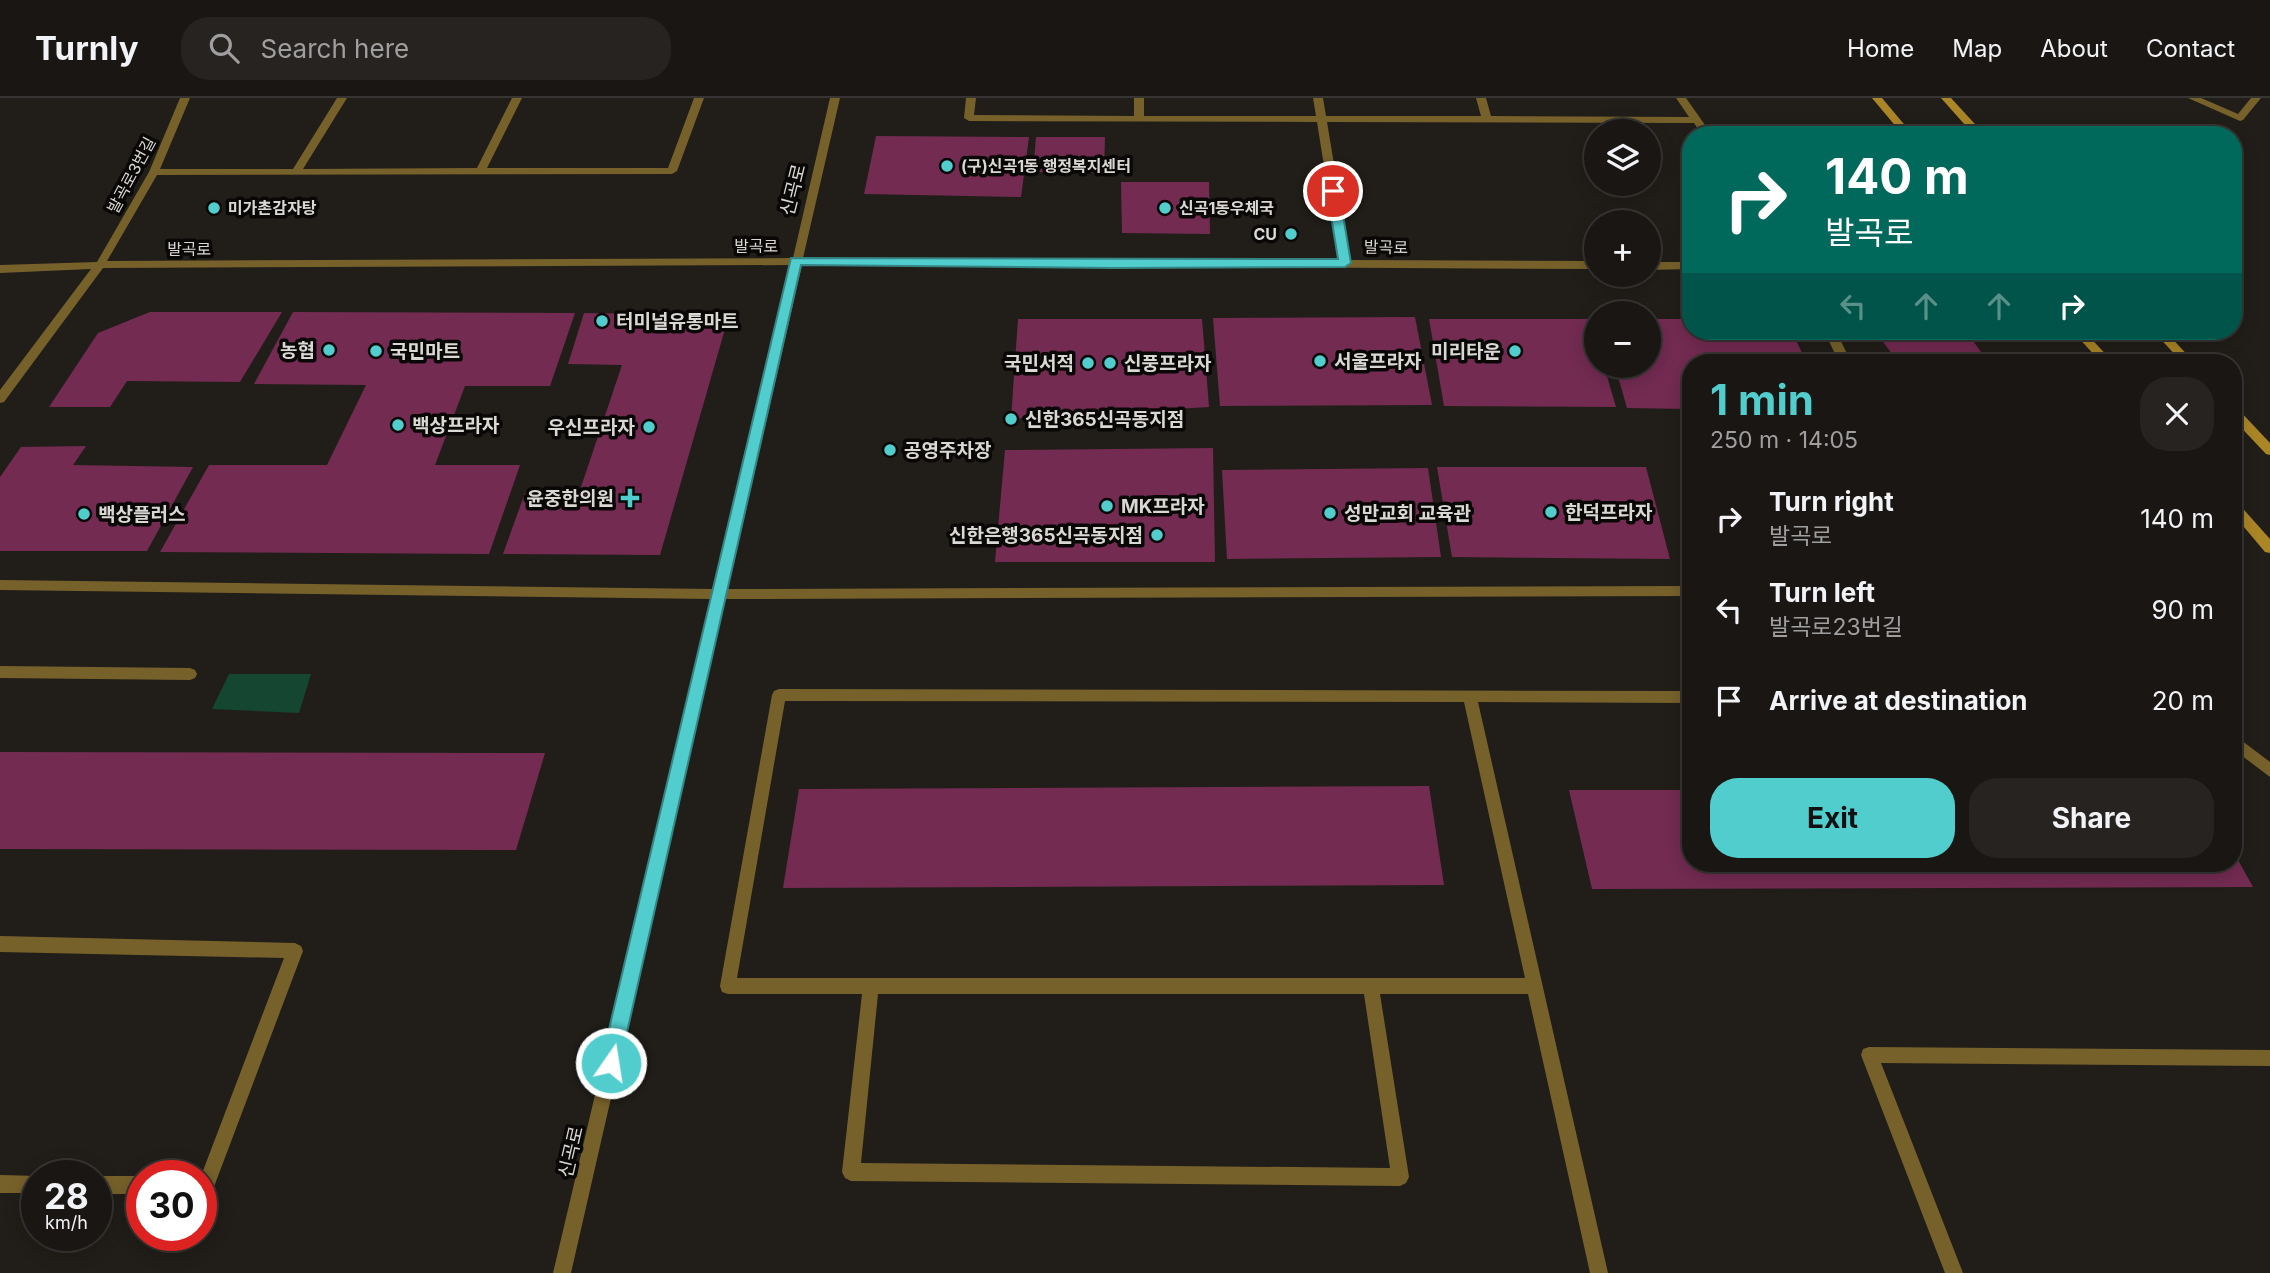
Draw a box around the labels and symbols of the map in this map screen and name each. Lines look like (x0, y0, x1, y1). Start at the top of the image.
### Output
street label: 발곡로3번길 (103, 133, 159, 217)
place label: (구)신곡1동 행정복지센터 (961, 156, 1131, 176)
marker: (구)신곡1동 행정복지센터 (939, 158, 955, 174)
pin (1303, 161, 1363, 221)
street label: 신곡로 (775, 162, 811, 218)
place label: 미가촌감자탕 (228, 198, 317, 218)
place label: 신곡1동우체국 (1179, 198, 1274, 218)
marker: 미가촌감자탕 (206, 200, 222, 216)
marker: 신곡1동우체국 (1157, 200, 1173, 216)
place label: CU (1253, 224, 1277, 244)
marker: CU (1283, 226, 1299, 242)
street label: 발곡로 (734, 236, 778, 256)
street label: 발곡로 (1364, 237, 1409, 257)
street label: 발곡로 (167, 239, 211, 259)
place label: 터미널유통마트 (616, 310, 738, 333)
marker: 터미널유통마트 (594, 313, 610, 329)
place label: 농협 (280, 339, 315, 362)
place label: 국민마트 (390, 340, 460, 363)
place label: 미리타운 (1431, 340, 1501, 363)
marker: 농협 (321, 342, 337, 358)
marker: 국민마트 (368, 343, 384, 359)
marker: 미리타운 (1507, 343, 1523, 359)
place label: 서울프라자 (1334, 350, 1422, 373)
place label: 국민서적 (1004, 352, 1074, 375)
place label: 신풍프라자 (1124, 352, 1212, 375)
marker: 서울프라자 (1312, 353, 1328, 369)
marker: 국민서적 (1080, 355, 1096, 371)
marker: 신풍프라자 (1102, 355, 1118, 371)
place label: 신한365신곡동지점 (1025, 408, 1184, 431)
marker: 신한365신곡동지점 (1003, 411, 1019, 427)
place label: 백상프라자 (412, 414, 500, 437)
place label: 우신프라자 (548, 416, 636, 439)
marker: 백상프라자 (390, 417, 406, 433)
marker: 우신프라자 (641, 419, 657, 435)
place label: 공영주차장 (904, 439, 991, 462)
marker: 공영주차장 (882, 442, 898, 458)
place label: 윤중한의원 (527, 487, 614, 510)
marker: 윤중한의원 (620, 488, 640, 508)
place label: MK프라자 (1121, 495, 1205, 518)
marker: MK프라자 (1099, 498, 1115, 514)
place label: 한덕프라자 (1565, 501, 1653, 524)
place label: 성만교회 교육관 (1344, 502, 1471, 525)
place label: 백상플러스 (98, 503, 185, 526)
marker: 한덕프라자 (1543, 504, 1559, 520)
marker: 성만교회 교육관 (1322, 505, 1338, 521)
marker: 백상플러스 (76, 506, 92, 522)
place label: 신한은행365신곡동지점 (949, 524, 1143, 547)
marker: 신한은행365신곡동지점 (1149, 527, 1165, 543)
position arrow (574, 1026, 648, 1100)
street label: 신곡로 (554, 1124, 588, 1180)
speed limit sign: 30 (126, 1160, 217, 1251)

